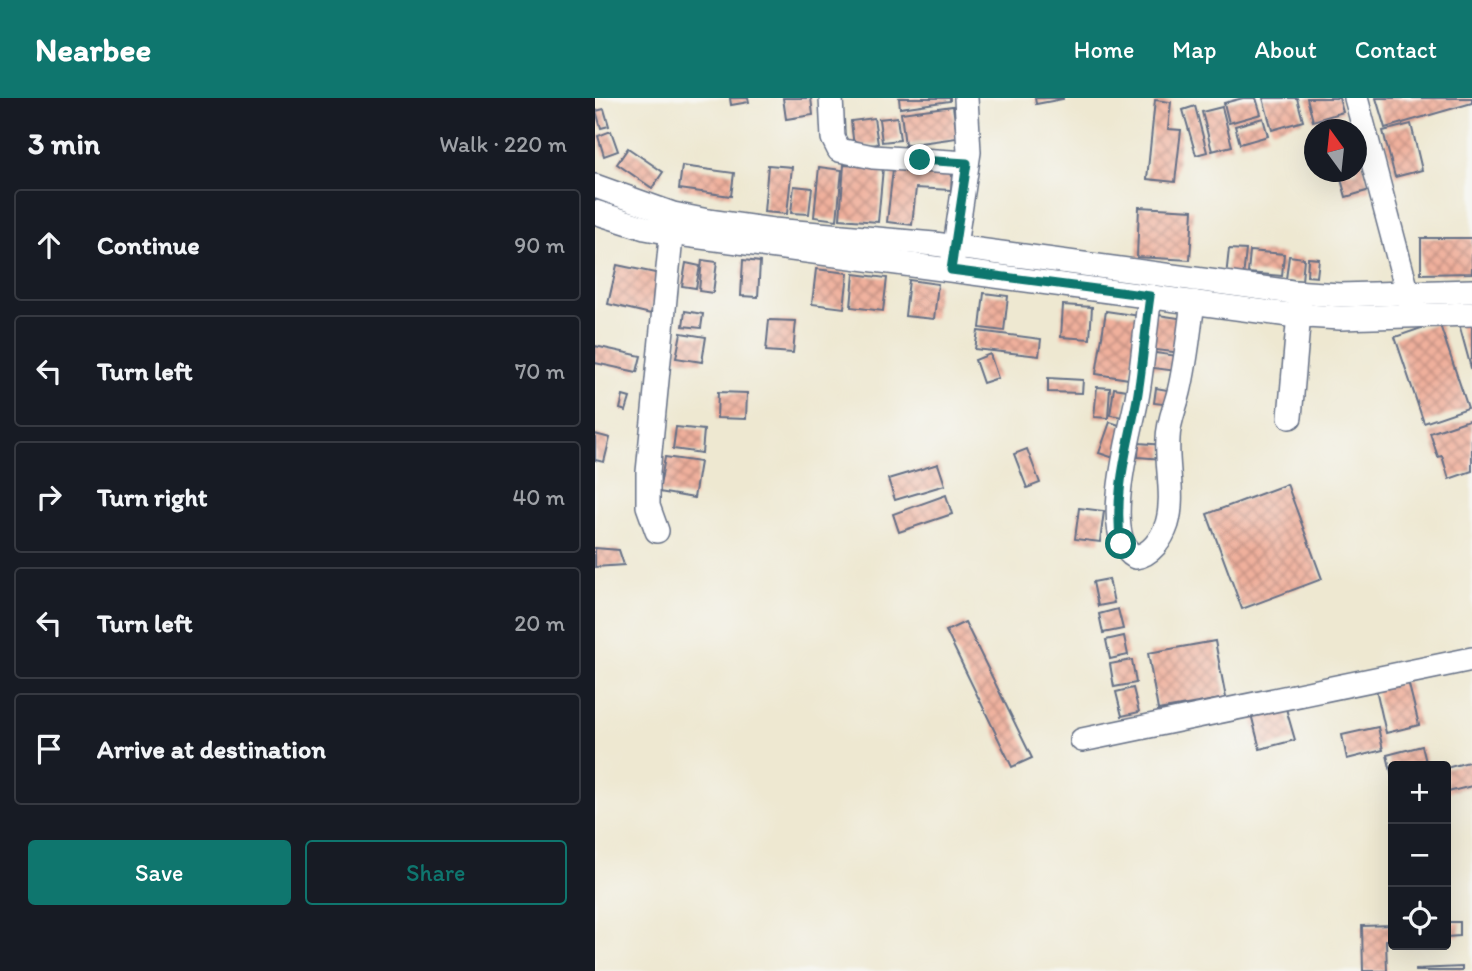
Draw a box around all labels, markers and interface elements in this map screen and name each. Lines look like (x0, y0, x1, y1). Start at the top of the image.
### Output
text: Nearbee (35, 30, 151, 69)
text: Home (1074, 35, 1134, 64)
text: Map (1172, 35, 1216, 64)
text: About (1254, 35, 1317, 64)
text: Contact (1355, 35, 1437, 64)
north arrow (1304, 119, 1367, 182)
text: 3 min (28, 125, 100, 162)
text: Walk · 220 m (439, 130, 567, 158)
route end (904, 144, 935, 175)
icon: ahead (30, 226, 68, 264)
text: Continue (97, 229, 200, 261)
text: 90 m (514, 231, 565, 259)
icon: left (30, 352, 68, 390)
text: Turn left (97, 355, 193, 387)
text: 70 m (515, 357, 565, 385)
icon: right (30, 478, 68, 516)
text: Turn right (97, 481, 208, 513)
text: 40 m (512, 483, 565, 511)
route start (1105, 528, 1136, 559)
icon: left (30, 604, 68, 642)
text: Turn left (97, 607, 193, 639)
text: 20 m (514, 609, 565, 637)
icon: arrive (30, 730, 68, 768)
text: Arrive at destination (97, 733, 326, 765)
map controls (1388, 761, 1451, 950)
button: + (1388, 761, 1451, 824)
button: − (1388, 824, 1451, 887)
button: Save (28, 840, 291, 905)
button: Share (305, 840, 567, 905)
button: locate (1388, 887, 1451, 950)

